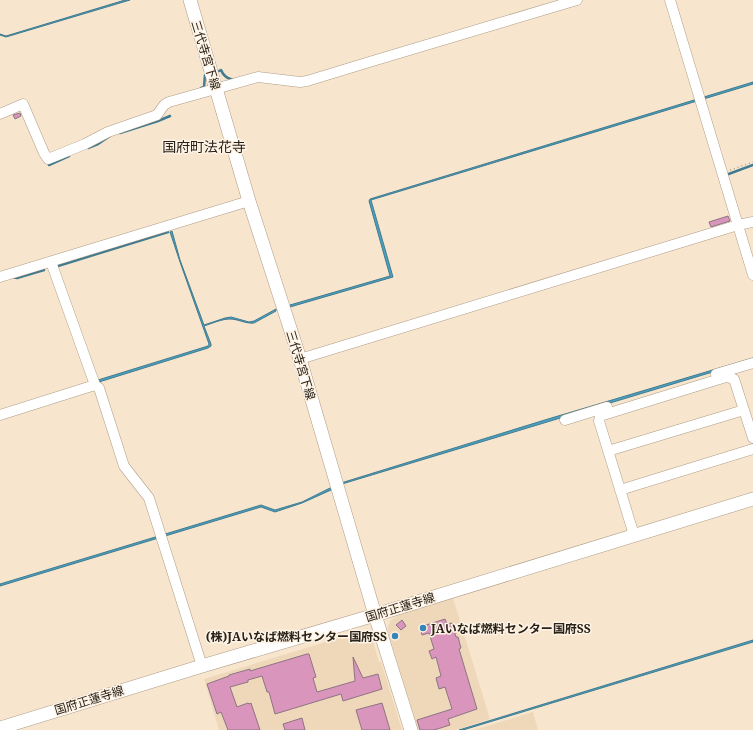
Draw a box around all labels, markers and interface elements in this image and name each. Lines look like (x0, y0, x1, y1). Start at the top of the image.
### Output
street label: 三代寺宮下線 (187, 18, 225, 92)
district label: 国府町法花寺 (162, 137, 246, 156)
street label: 三代寺宮下線 (282, 328, 320, 402)
street label: 国府正蓮寺線 (363, 588, 437, 626)
place label: JAいなば燃料センター国府SS (430, 620, 591, 637)
marker: JAいなば燃料センター国府SS (418, 623, 428, 633)
place label: (株)JAいなば燃料センター国府SS (206, 628, 387, 645)
marker: (株)JAいなば燃料センター国府SS (390, 631, 400, 641)
street label: 国府正蓮寺線 (52, 681, 126, 719)

